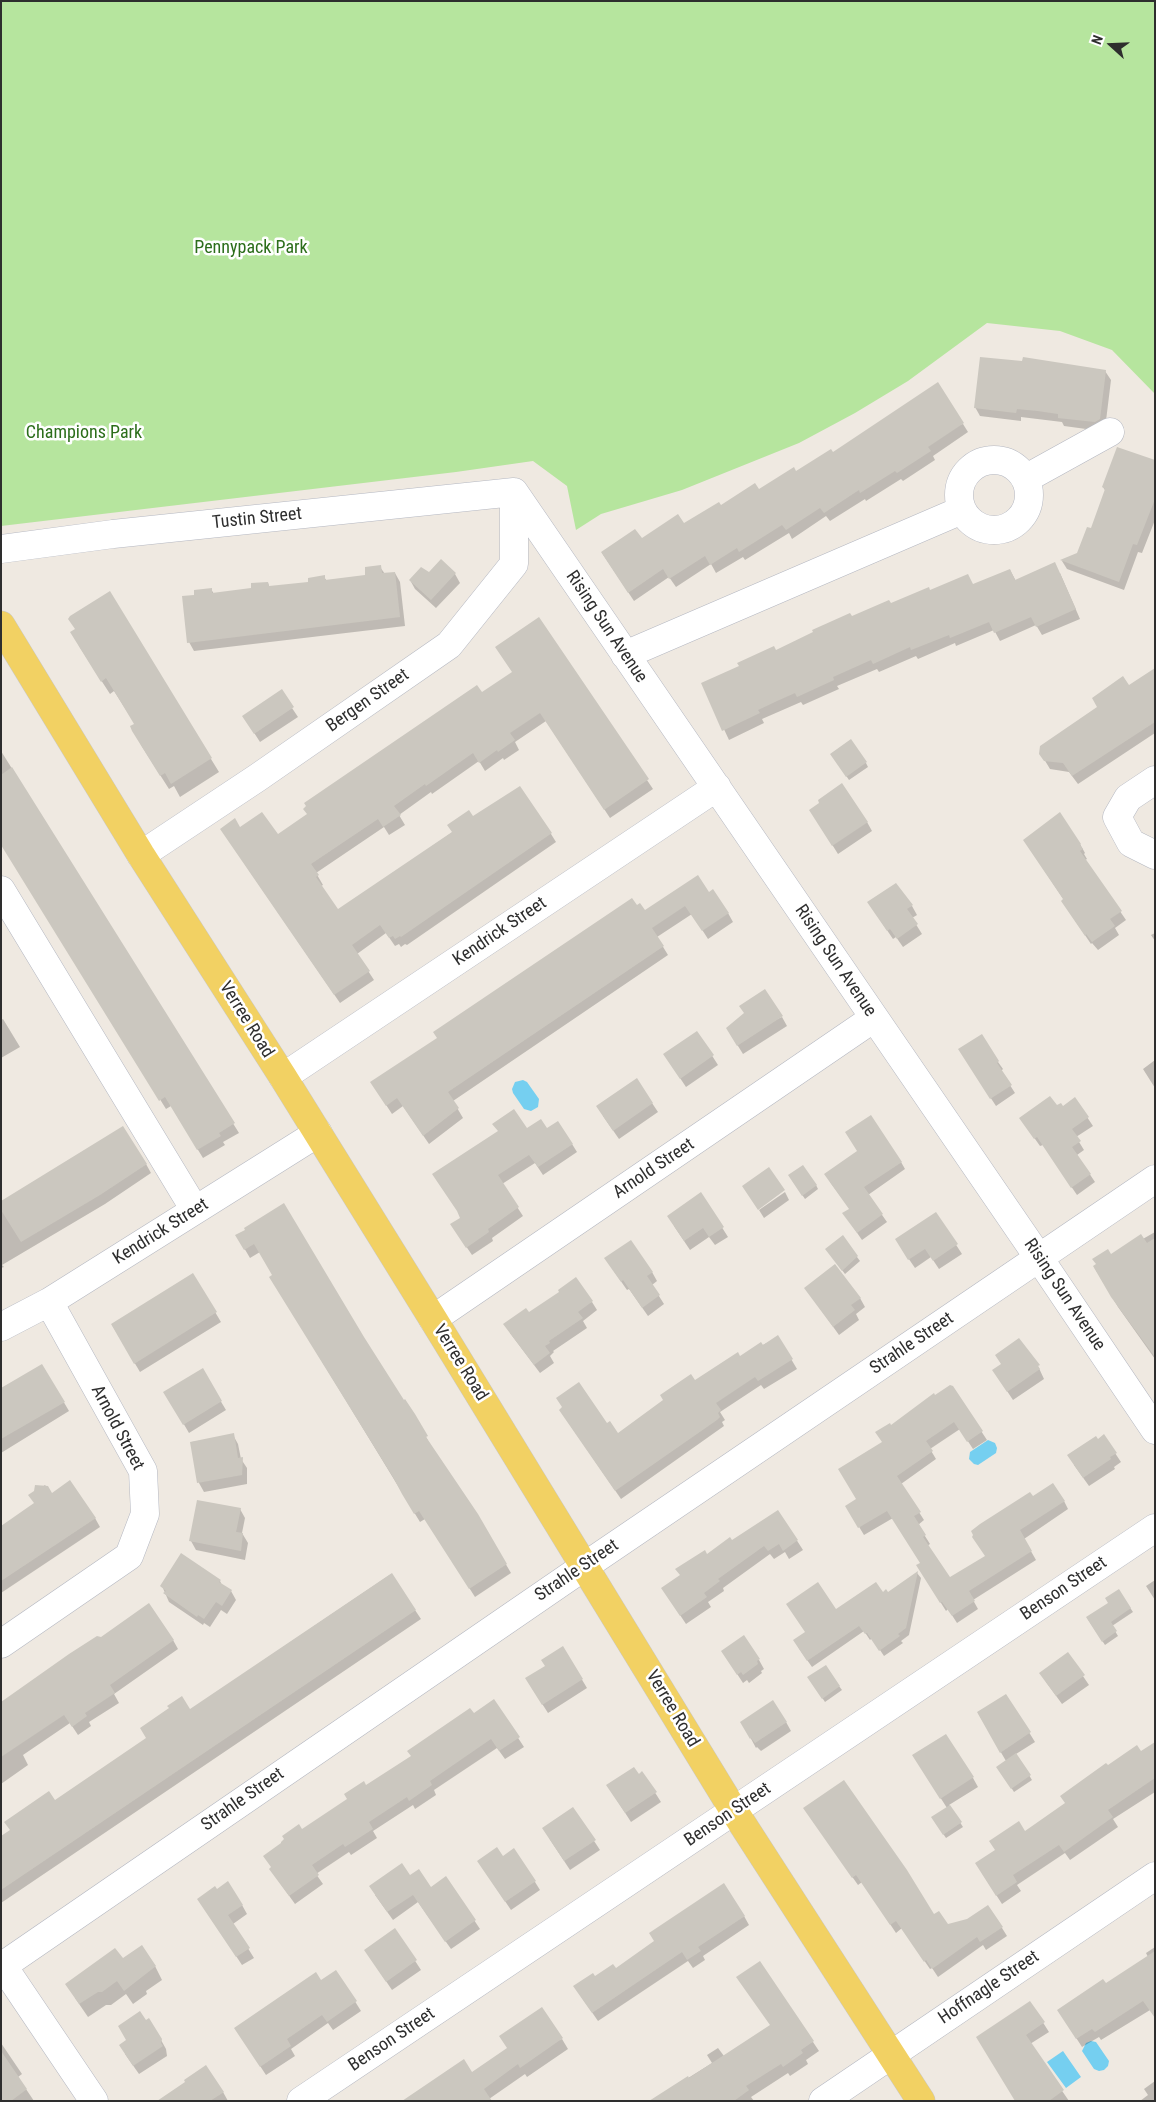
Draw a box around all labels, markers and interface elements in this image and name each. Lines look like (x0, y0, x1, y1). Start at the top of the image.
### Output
north arrow (1086, 20, 1136, 70)
text: N (1088, 33, 1106, 47)
park label: Pennypack Park (194, 237, 308, 259)
park label: Champions Park (26, 422, 142, 444)
street label: Tustin Street (211, 504, 303, 534)
street label: Rising Sun Avenue (561, 567, 651, 687)
street label: Bergen Street (323, 665, 413, 737)
street label: Kendrick Street (449, 893, 551, 971)
street label: Rising Sun Avenue (790, 901, 880, 1021)
street label: Verree Road (214, 978, 278, 1062)
street label: Arnold Street (609, 1134, 699, 1204)
street label: Kendrick Street (109, 1194, 213, 1270)
street label: Rising Sun Avenue (1019, 1235, 1109, 1355)
street label: Strahle Street (866, 1308, 958, 1380)
street label: Verree Road (428, 1321, 492, 1405)
street label: Arnold Street (86, 1382, 148, 1474)
street label: Strahle Street (531, 1535, 623, 1607)
street label: Benson Street (1017, 1552, 1111, 1626)
street label: Verree Road (641, 1667, 703, 1751)
street label: Strahle Street (197, 1764, 289, 1836)
street label: Benson Street (681, 1778, 775, 1852)
street label: Hoffnagle Street (935, 1946, 1043, 2030)
street label: Benson Street (345, 2003, 439, 2077)

